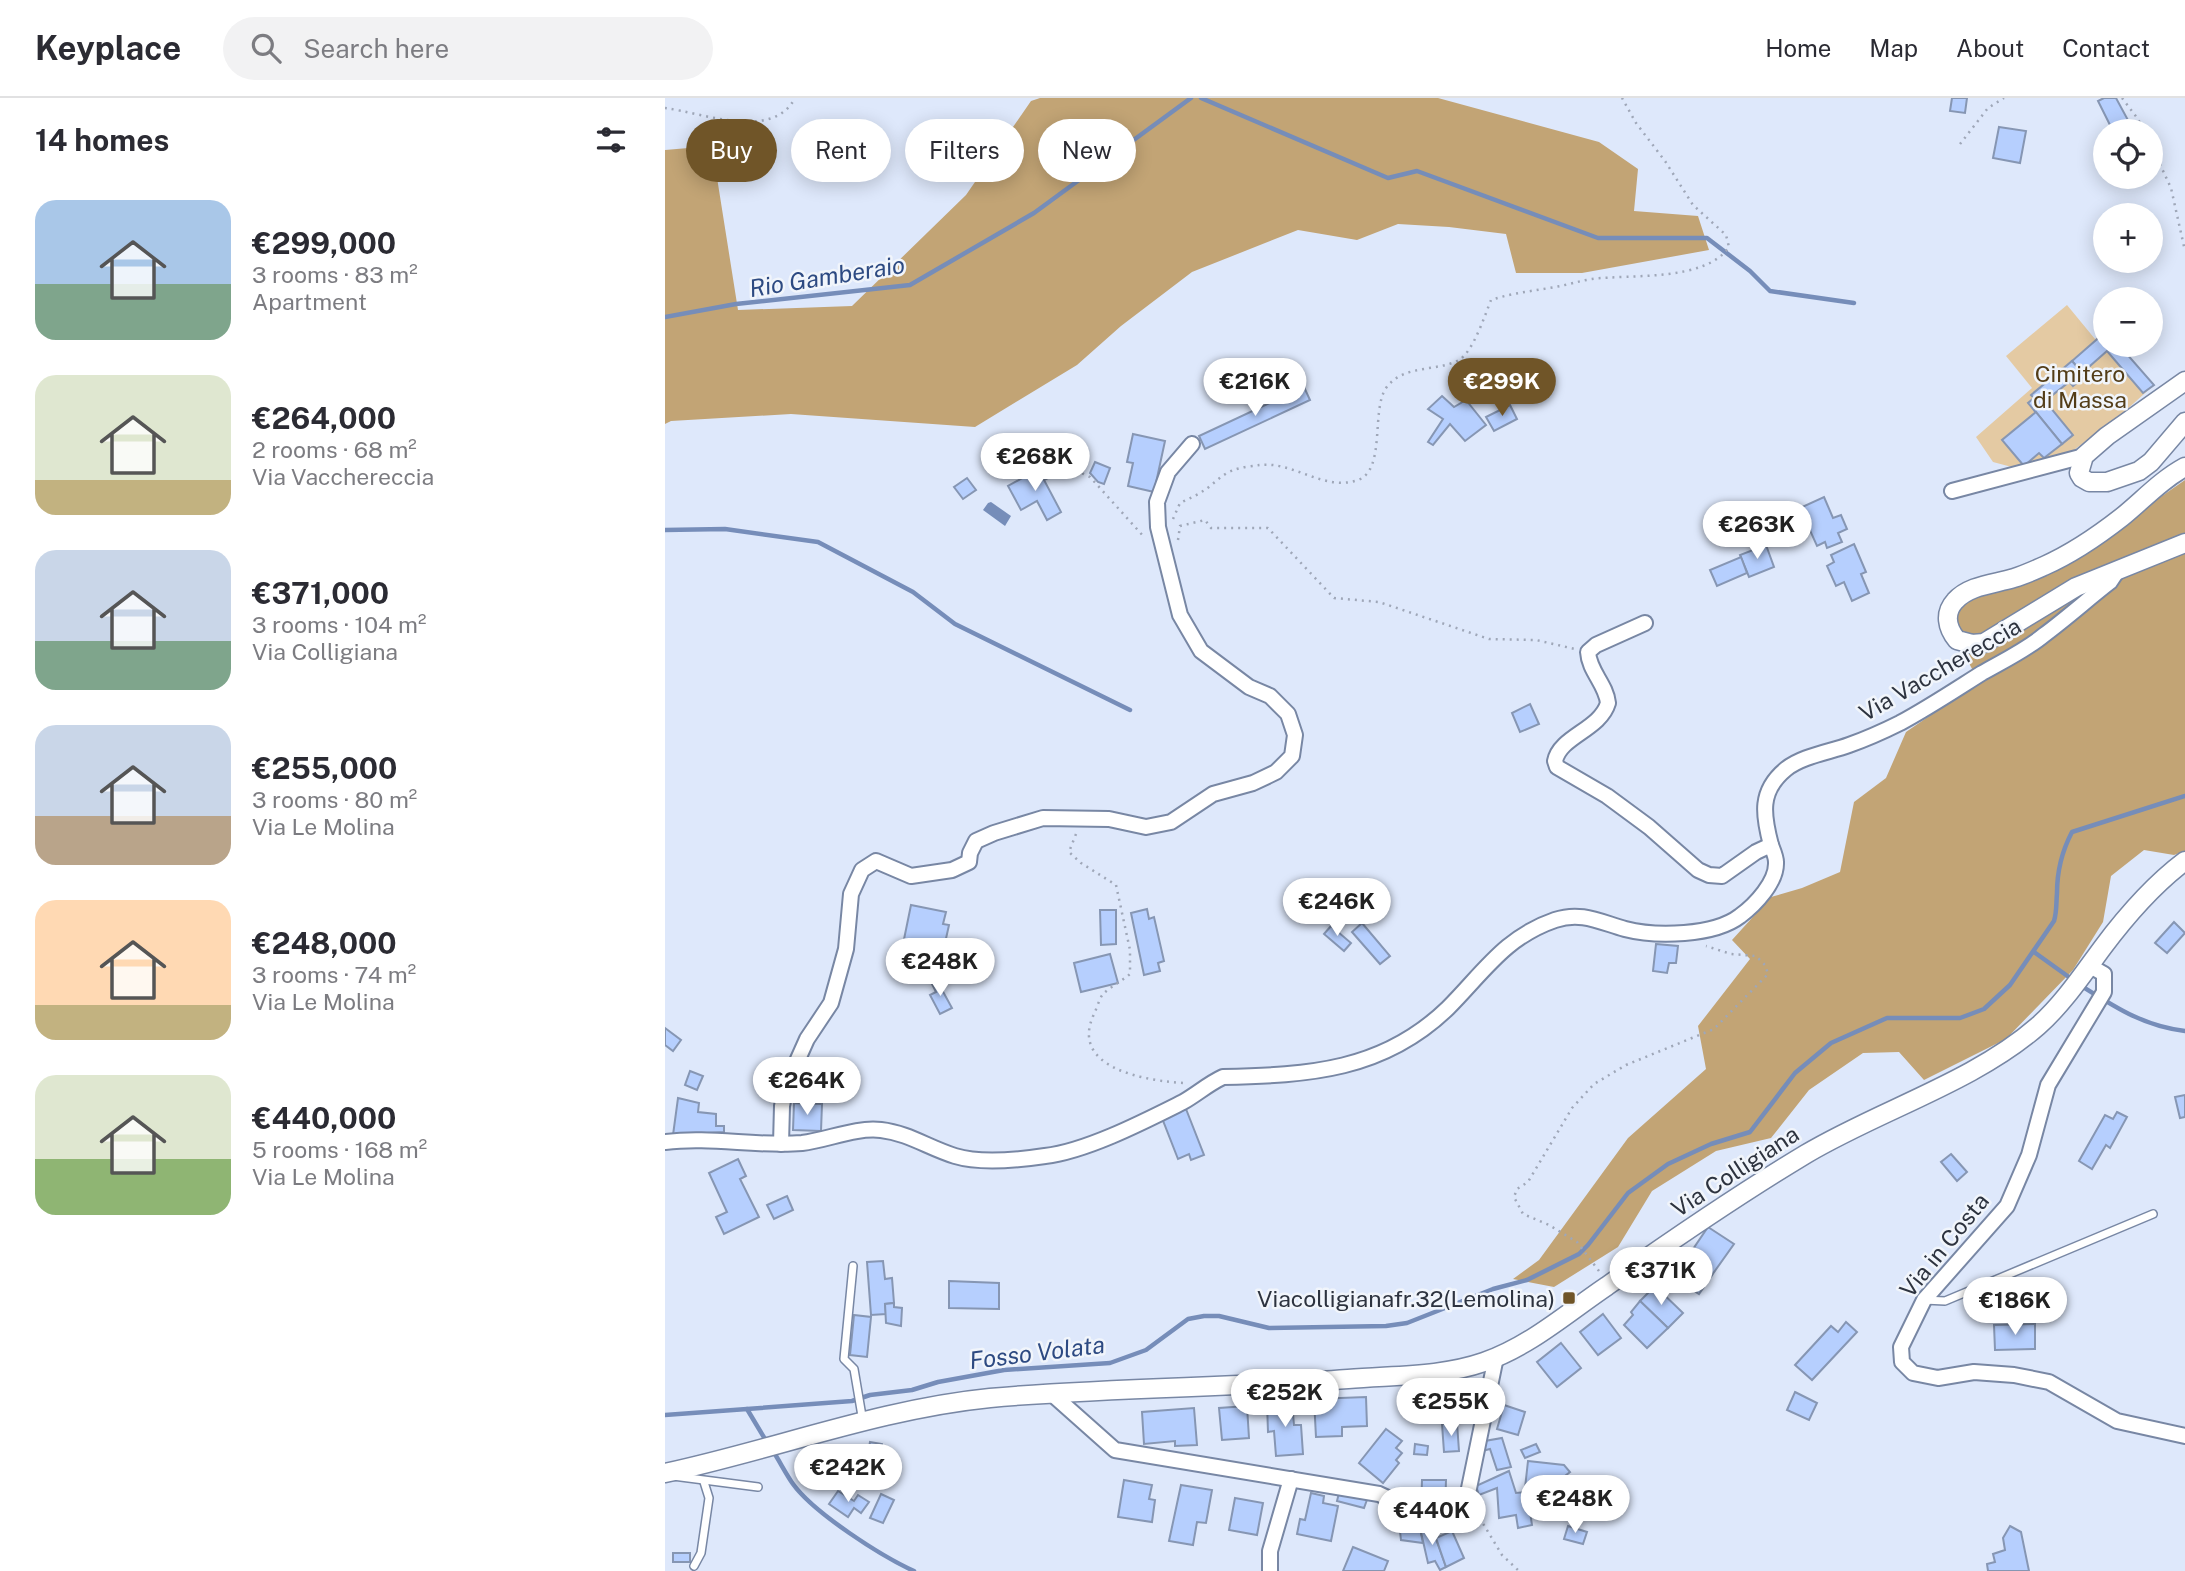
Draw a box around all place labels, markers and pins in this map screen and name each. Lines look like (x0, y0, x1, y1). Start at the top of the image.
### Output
pin: €216K (1206, 358, 1304, 418)
pin: €299K (1453, 358, 1551, 418)
pin: €268K (986, 434, 1084, 493)
pin: €263K (1708, 502, 1806, 561)
pin: €246K (1288, 878, 1386, 938)
pin: €248K (891, 939, 989, 998)
pin: €264K (758, 1058, 856, 1117)
pin: €371K (1612, 1248, 1710, 1307)
pin: €186K (1966, 1278, 2064, 1337)
place label: Viacolligianafr.32(Lemolina) (1257, 1285, 1555, 1312)
marker: Viacolligianafr.32(Lemolina) (1561, 1290, 1577, 1306)
pin: €252K (1236, 1370, 1334, 1429)
pin: €255K (1402, 1378, 1500, 1438)
pin: €242K (799, 1444, 897, 1504)
pin: €248K (1526, 1476, 1624, 1535)
pin: €440K (1383, 1488, 1481, 1547)

